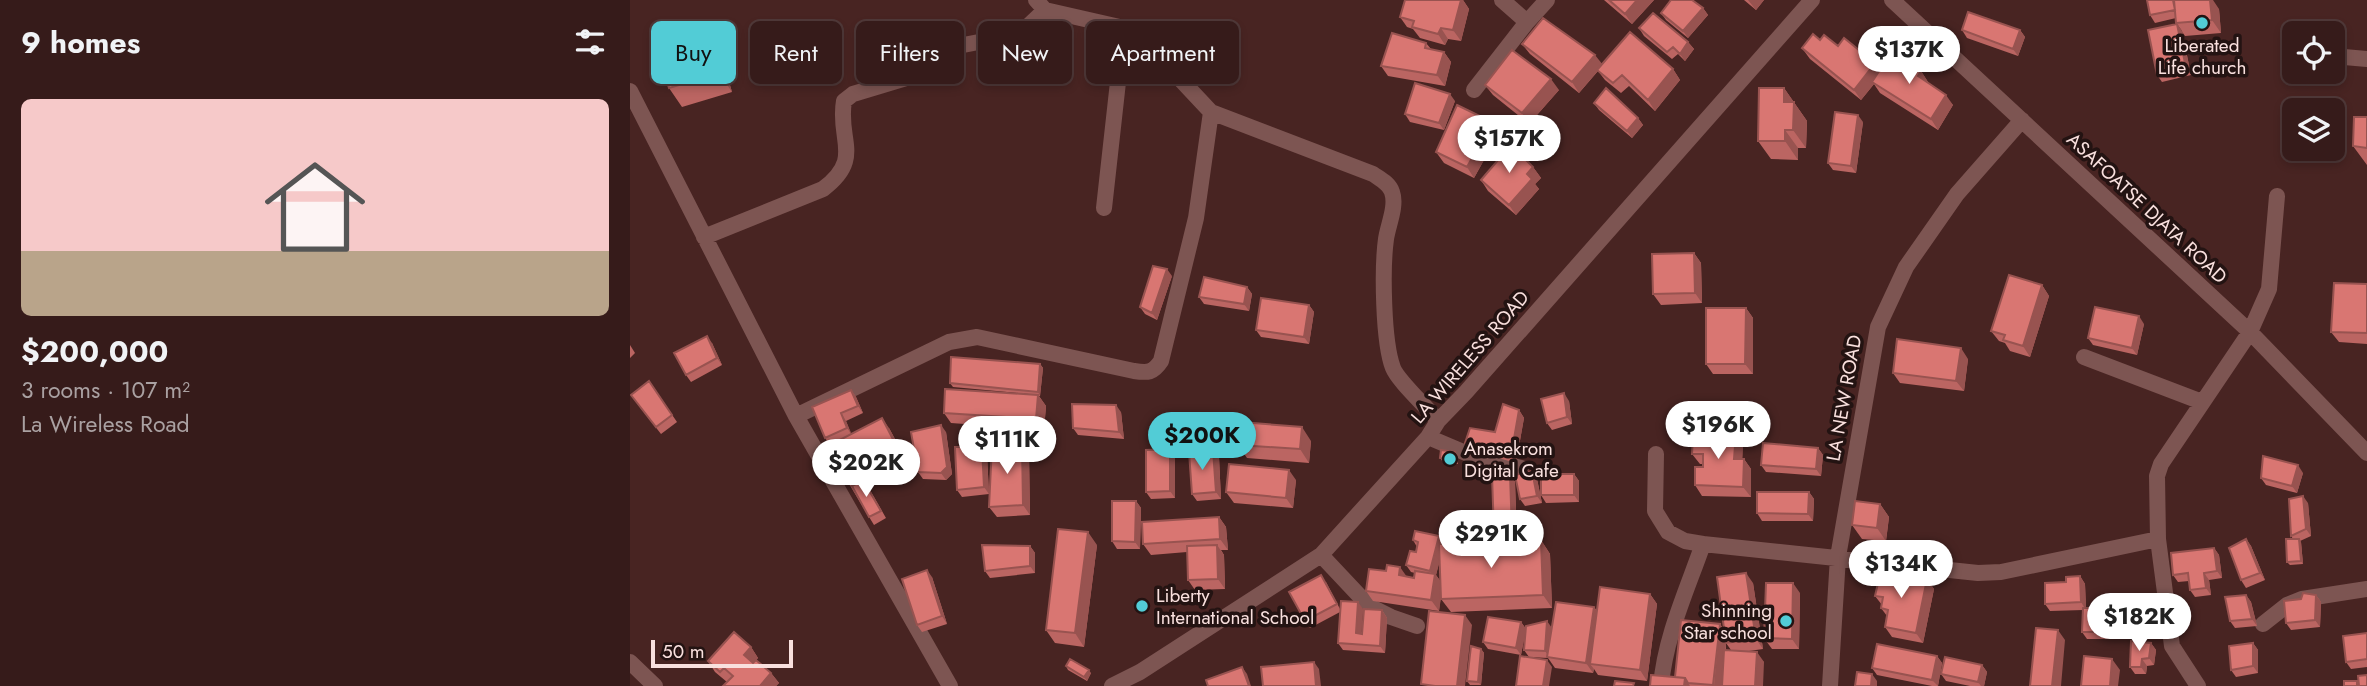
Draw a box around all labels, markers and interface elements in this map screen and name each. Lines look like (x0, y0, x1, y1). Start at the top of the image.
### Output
marker: Liberated Life church (2194, 15, 2210, 31)
text: 9 homes (21, 21, 140, 64)
chip: Buy (651, 21, 736, 84)
chip: Rent (750, 21, 842, 84)
chip: Filters (856, 21, 964, 84)
chip: New (978, 21, 1072, 84)
chip: Apartment (1086, 21, 1239, 84)
map controls (2282, 21, 2345, 161)
button: locate (2282, 21, 2345, 84)
icon: filters (571, 23, 609, 61)
pin: $137K (1860, 27, 1958, 86)
text: $137K (1874, 32, 1944, 66)
place label: Liberated Life church (2158, 32, 2246, 81)
button: layers (2282, 98, 2345, 161)
pin: $157K (1460, 116, 1558, 175)
text: $157K (1474, 121, 1544, 155)
street label: ASAFOATSE DJATA ROAD (2061, 126, 2233, 290)
icon: home (252, 144, 378, 270)
street label: LA WIRELESS ROAD (1405, 285, 1535, 429)
text: $200,000 (21, 330, 168, 373)
street label: LA NEW ROAD (1820, 333, 1868, 463)
text: 3 rooms · 107 m² (21, 373, 190, 407)
pin: $196K (1669, 402, 1767, 461)
text: La Wireless Road (21, 407, 190, 441)
text: $196K (1682, 407, 1754, 441)
pin: $200K (1153, 412, 1251, 472)
pin: $111K (958, 416, 1056, 476)
text: $200K (1164, 418, 1240, 452)
text: $111K (974, 422, 1040, 456)
place label: Anasekrom Digital Cafe (1464, 435, 1559, 484)
pin: $202K (817, 440, 915, 499)
text: $202K (828, 445, 904, 479)
marker: Anasekrom Digital Cafe (1442, 451, 1458, 467)
pin: $291K (1442, 510, 1540, 570)
text: $291K (1455, 516, 1527, 550)
pin: $134K (1852, 540, 1950, 600)
text: $134K (1865, 546, 1937, 580)
place label: Liberty International School (1156, 582, 1314, 631)
pin: $182K (2090, 594, 2188, 653)
place label: Shinning Star school (1684, 597, 1772, 646)
marker: Liberty International School (1134, 598, 1150, 614)
text: $182K (2103, 599, 2175, 633)
marker: Shinning Star school (1778, 613, 1794, 629)
scale bar (651, 637, 793, 669)
text: 50 m (662, 638, 705, 665)

